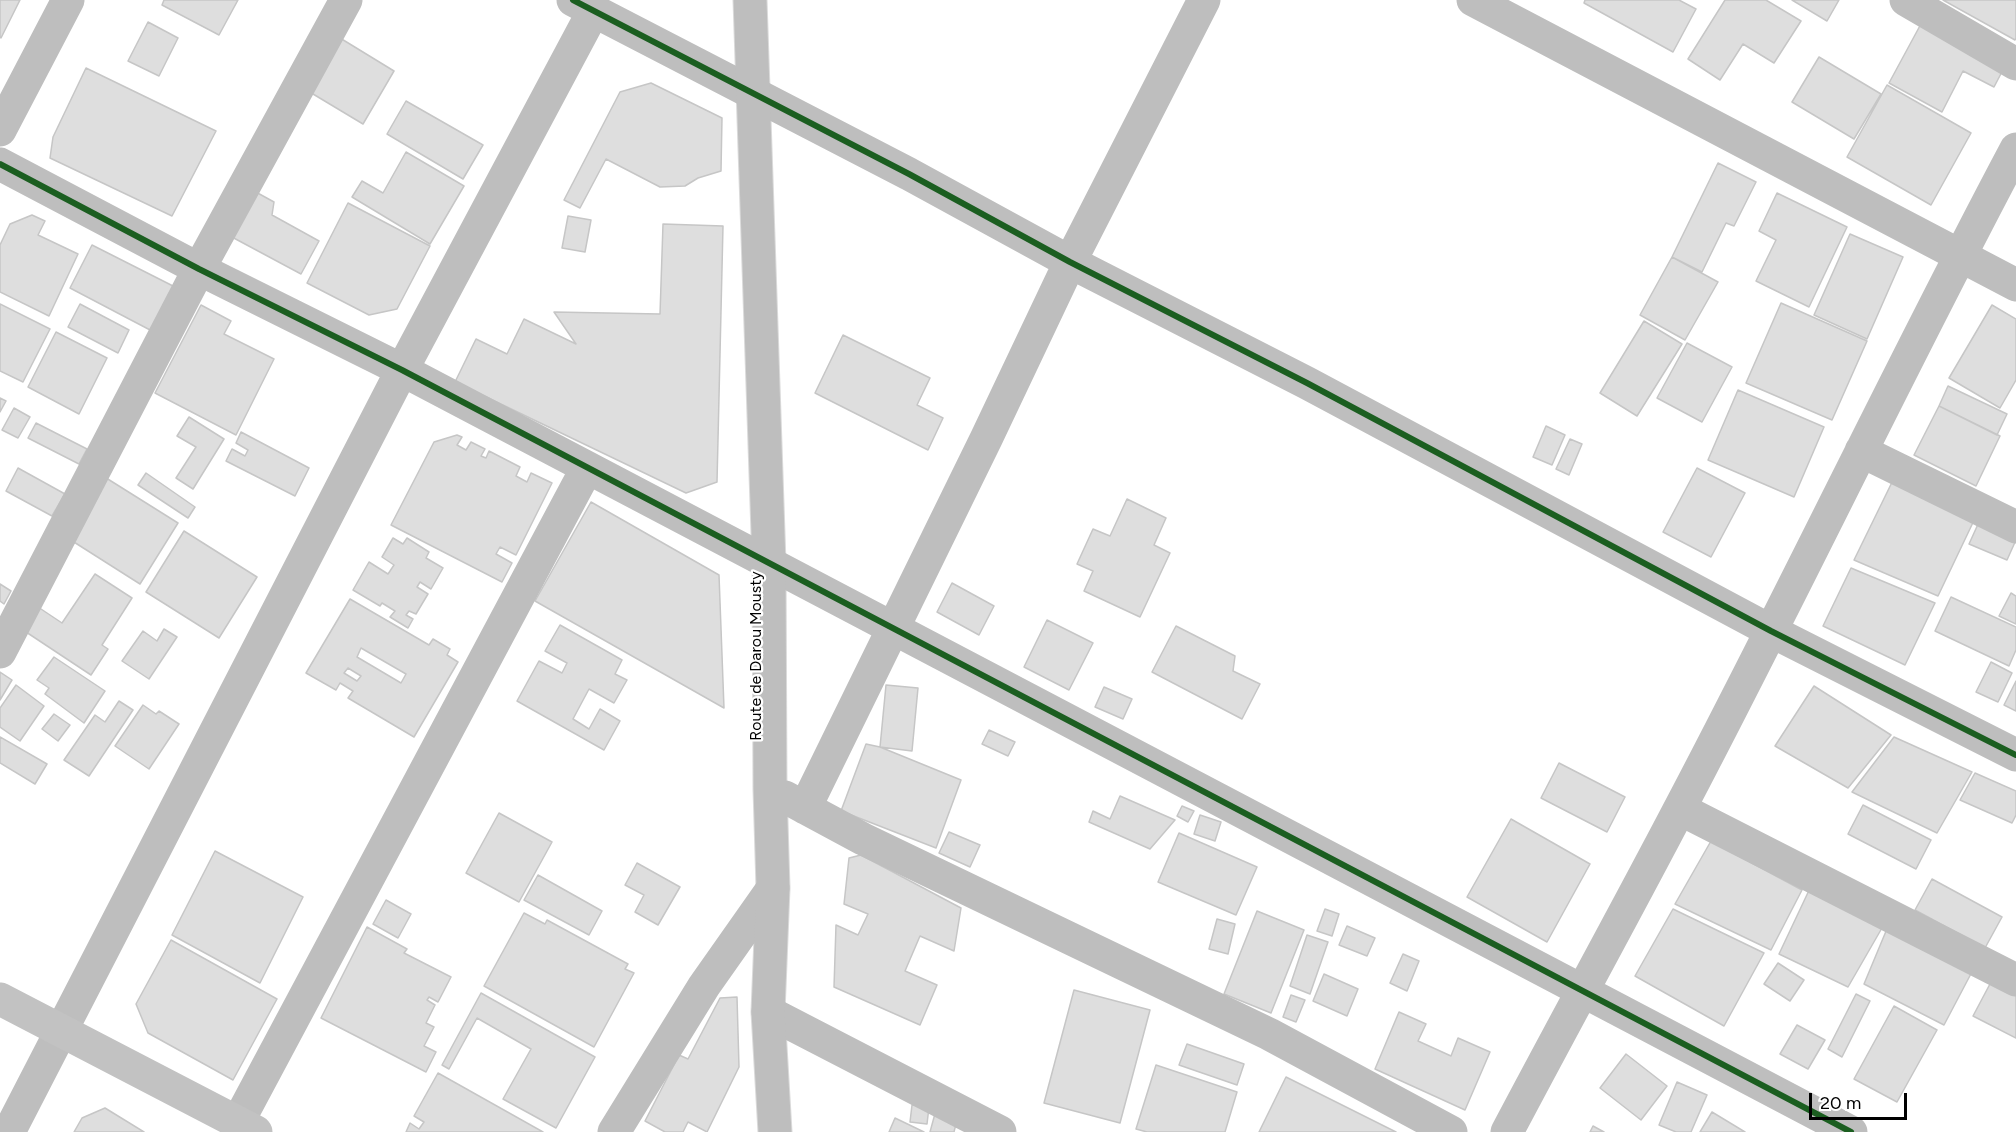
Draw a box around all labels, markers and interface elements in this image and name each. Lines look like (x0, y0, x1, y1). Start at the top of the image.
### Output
street label: Route de Darou Mousty (746, 571, 766, 741)
scale bar (1812, 1081, 1910, 1119)
text: 20 m (1820, 1092, 1861, 1114)

